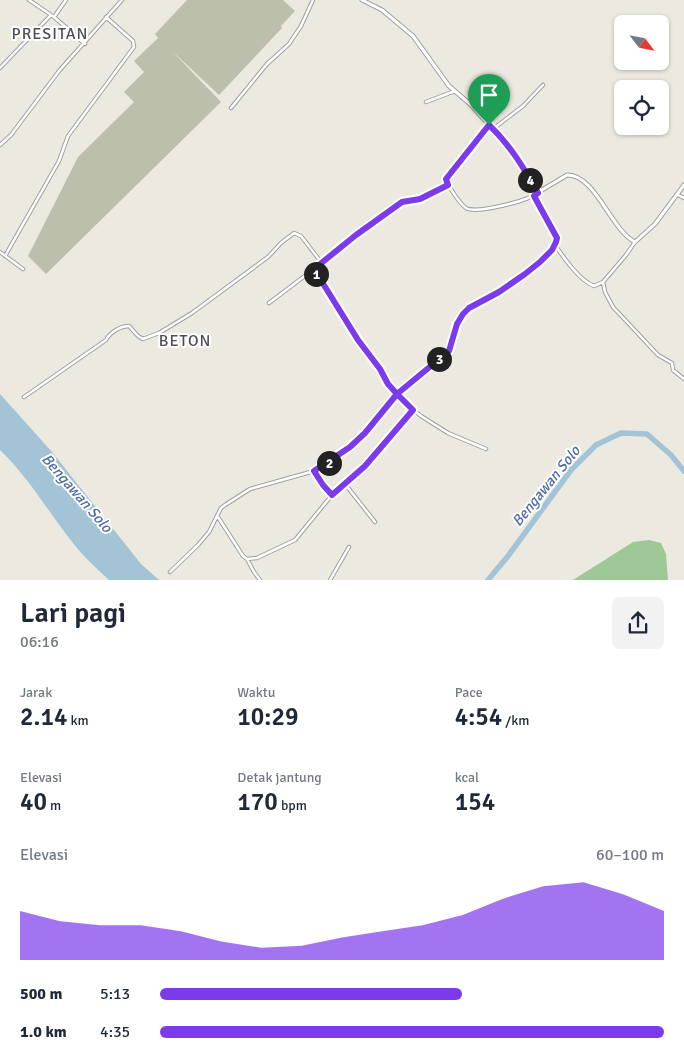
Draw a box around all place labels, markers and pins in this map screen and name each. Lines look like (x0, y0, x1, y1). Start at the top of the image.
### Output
pin (468, 74, 510, 125)
pin: 4 (518, 168, 542, 192)
pin: 1 (304, 262, 328, 286)
pin: 3 (426, 346, 452, 372)
pin: 2 (316, 450, 342, 476)

